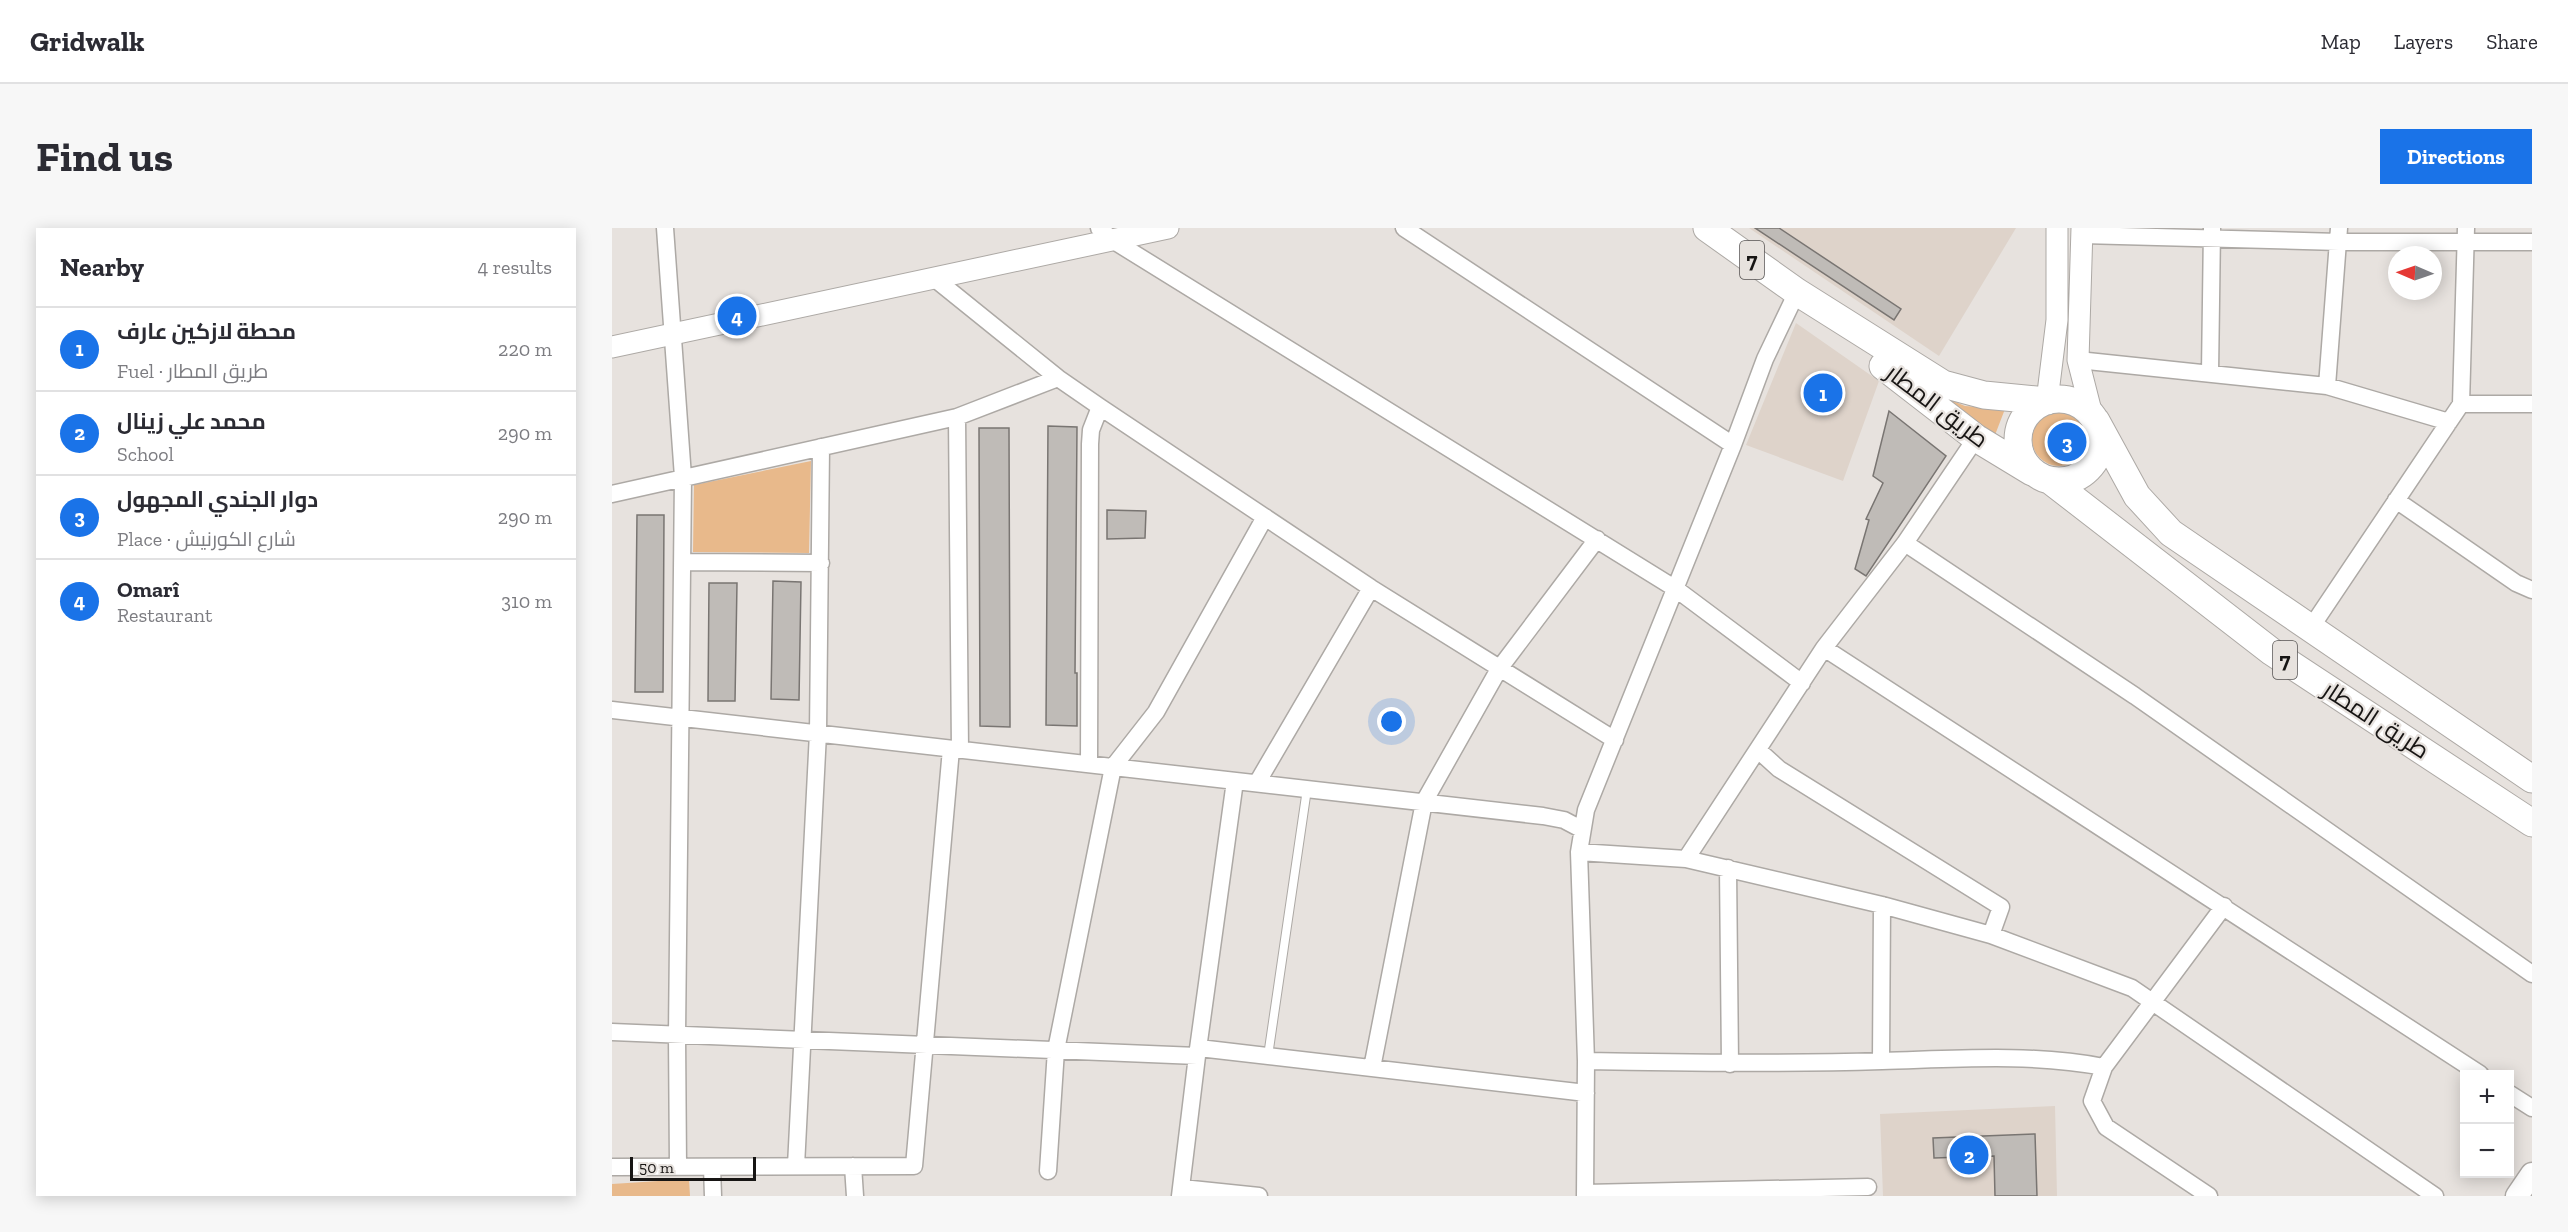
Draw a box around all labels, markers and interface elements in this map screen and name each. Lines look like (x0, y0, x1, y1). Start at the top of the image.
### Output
text: Gridwalk (30, 25, 144, 58)
text: Map (2321, 29, 2361, 54)
text: Layers (2394, 29, 2453, 54)
text: Share (2486, 29, 2538, 54)
button: Directions (2380, 129, 2532, 184)
text: Find us (36, 131, 173, 182)
road number: 7 (1740, 241, 1764, 279)
north arrow (2388, 246, 2442, 300)
text: Nearby (60, 251, 144, 283)
text: 4 results (477, 255, 552, 279)
pin: 4 (718, 294, 756, 338)
text: محطة لازكين عارف (117, 318, 296, 345)
text: 1 (75, 337, 84, 361)
text: 220 m (498, 337, 552, 361)
street label: طريق المطار (1878, 356, 1994, 454)
text: Fuel · طريق المطار (117, 359, 268, 383)
pin: 1 (1804, 370, 1842, 416)
text: محمد علي زينال (117, 408, 266, 435)
pin: 3 (2048, 420, 2086, 464)
text: 2 (74, 421, 85, 445)
text: 290 m (498, 421, 552, 445)
text: School (117, 442, 174, 466)
text: دوار الجندي المجهول (117, 486, 318, 513)
text: 3 (74, 505, 85, 529)
text: 290 m (498, 505, 552, 529)
text: Place · شارع الكورنيش (117, 527, 296, 551)
text: Omarî (117, 576, 179, 603)
text: 4 (74, 589, 85, 613)
text: 310 m (501, 589, 552, 613)
text: Restaurant (117, 603, 213, 627)
road number: 7 (2273, 641, 2297, 679)
street label: طريق المطار (2315, 673, 2435, 766)
your location (1377, 707, 1406, 736)
map controls (2460, 1070, 2514, 1178)
button: + (2460, 1070, 2514, 1124)
button: − (2460, 1124, 2514, 1178)
pin: 2 (1950, 1132, 1988, 1178)
scale bar (630, 1154, 756, 1182)
text: 50 m (639, 1158, 674, 1177)

